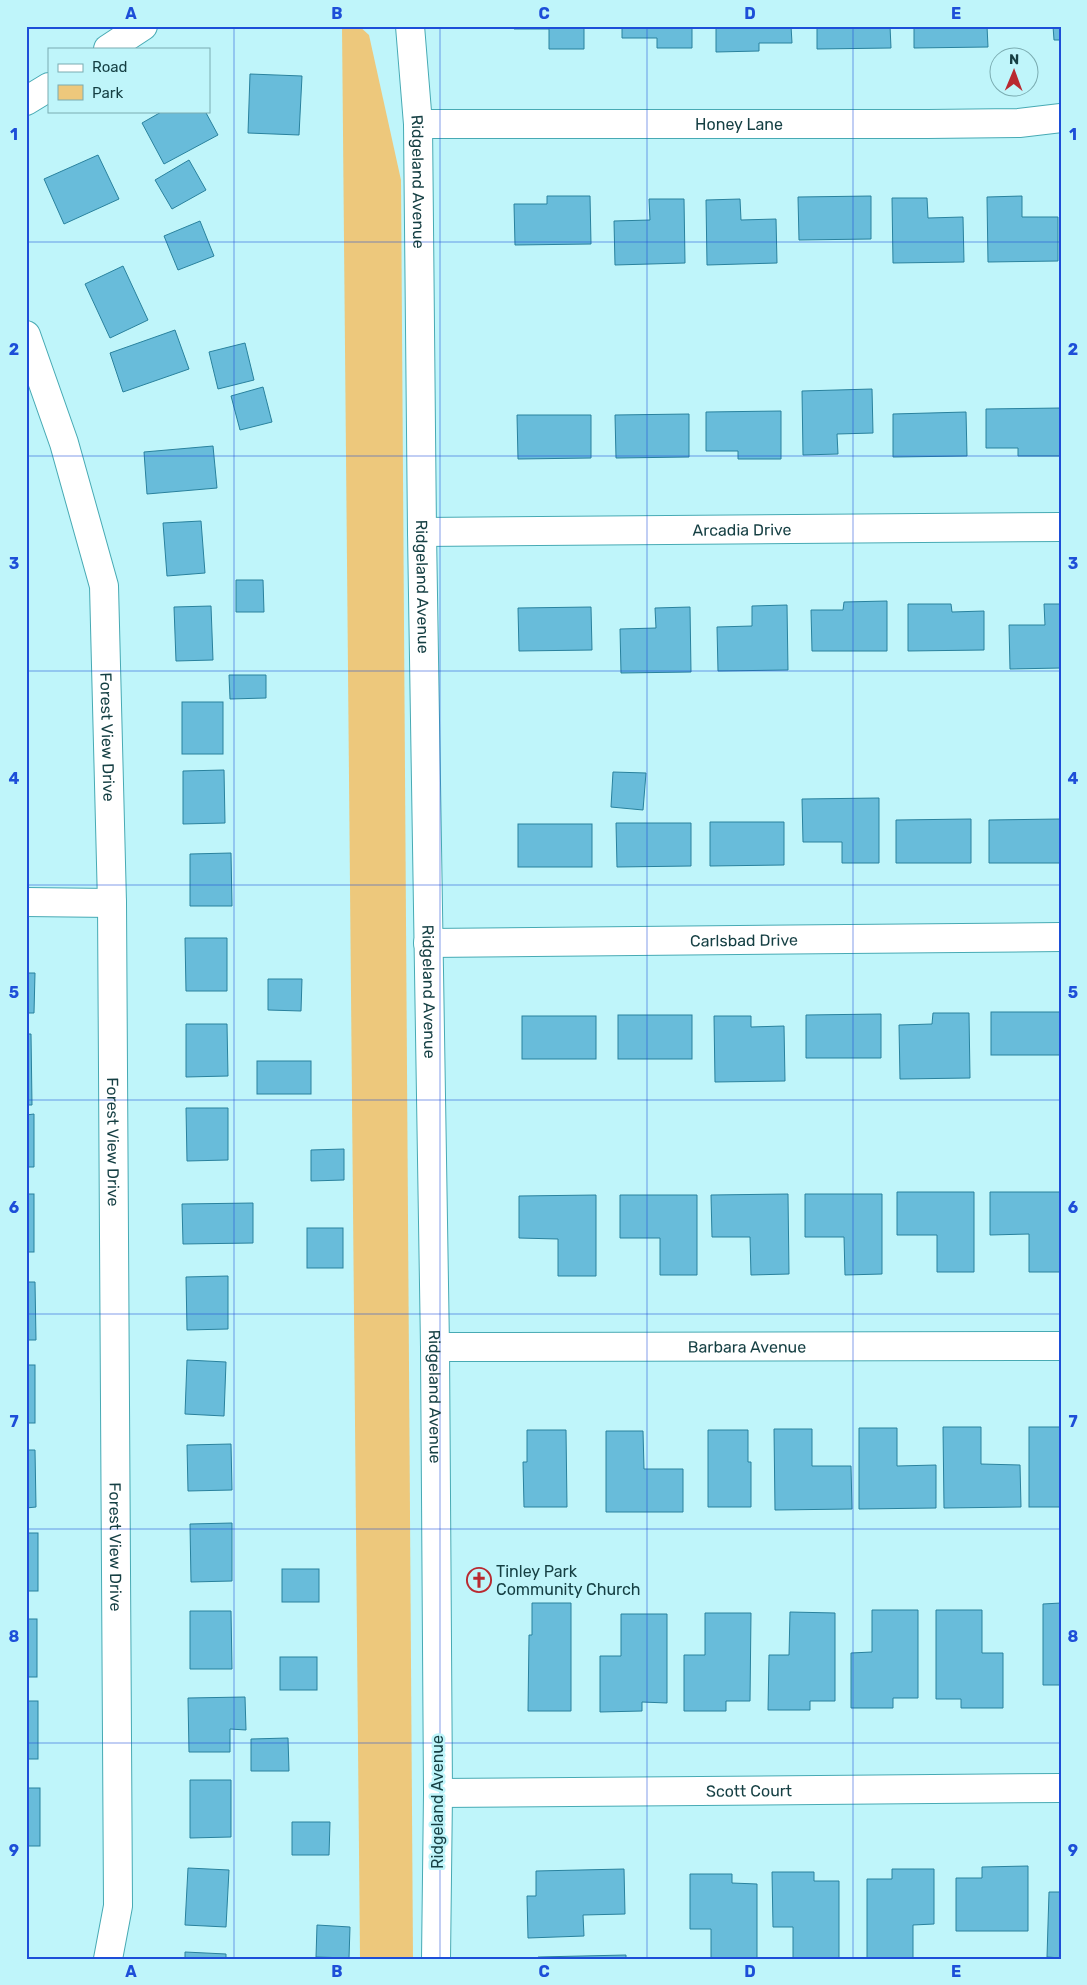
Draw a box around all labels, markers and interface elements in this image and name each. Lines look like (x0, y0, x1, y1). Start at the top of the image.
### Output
text: A (125, 4, 137, 23)
text: B (331, 4, 343, 23)
text: C (538, 4, 550, 23)
text: D (744, 4, 756, 23)
text: E (951, 4, 961, 23)
legend (48, 48, 210, 112)
north arrow (990, 48, 1040, 98)
text: N (1009, 51, 1019, 68)
text: Road (92, 58, 128, 76)
text: Park (92, 84, 123, 102)
street label: Ridgeland Avenue (408, 114, 429, 249)
street label: Honey Lane (695, 115, 783, 134)
text: 1 (10, 125, 18, 144)
text: 1 (1069, 125, 1077, 144)
text: 2 (9, 340, 19, 359)
text: 2 (1068, 340, 1078, 359)
street label: Ridgeland Avenue (412, 520, 433, 654)
street label: Arcadia Drive (692, 520, 792, 539)
text: 3 (9, 554, 19, 573)
text: 3 (1068, 554, 1078, 573)
street label: Forest View Drive (97, 672, 119, 802)
text: 4 (9, 769, 20, 788)
text: 4 (1068, 769, 1079, 788)
street label: Ridgeland Avenue (419, 924, 440, 1059)
street label: Carlsbad Drive (690, 930, 798, 950)
text: 5 (9, 983, 19, 1002)
text: 5 (1068, 983, 1078, 1002)
street label: Forest View Drive (104, 1077, 123, 1207)
text: 6 (9, 1198, 19, 1217)
text: 6 (1068, 1198, 1078, 1217)
street label: Ridgeland Avenue (425, 1329, 445, 1464)
street label: Barbara Avenue (688, 1337, 806, 1356)
text: 7 (9, 1412, 19, 1431)
text: 7 (1068, 1412, 1078, 1431)
street label: Forest View Drive (106, 1482, 126, 1612)
place label: Tinley Park Community Church (496, 1562, 641, 1599)
church icon: Tinley Park Community Church (466, 1567, 492, 1593)
text: 8 (9, 1627, 20, 1646)
text: 8 (1068, 1627, 1079, 1646)
street label: Ridgeland Avenue (428, 1735, 447, 1869)
street label: Scott Court (706, 1781, 792, 1800)
text: 9 (9, 1841, 19, 1860)
text: 9 (1068, 1841, 1078, 1860)
text: A (125, 1962, 137, 1981)
text: B (331, 1962, 343, 1981)
text: C (538, 1962, 550, 1981)
text: D (744, 1962, 756, 1981)
text: E (951, 1962, 961, 1981)

